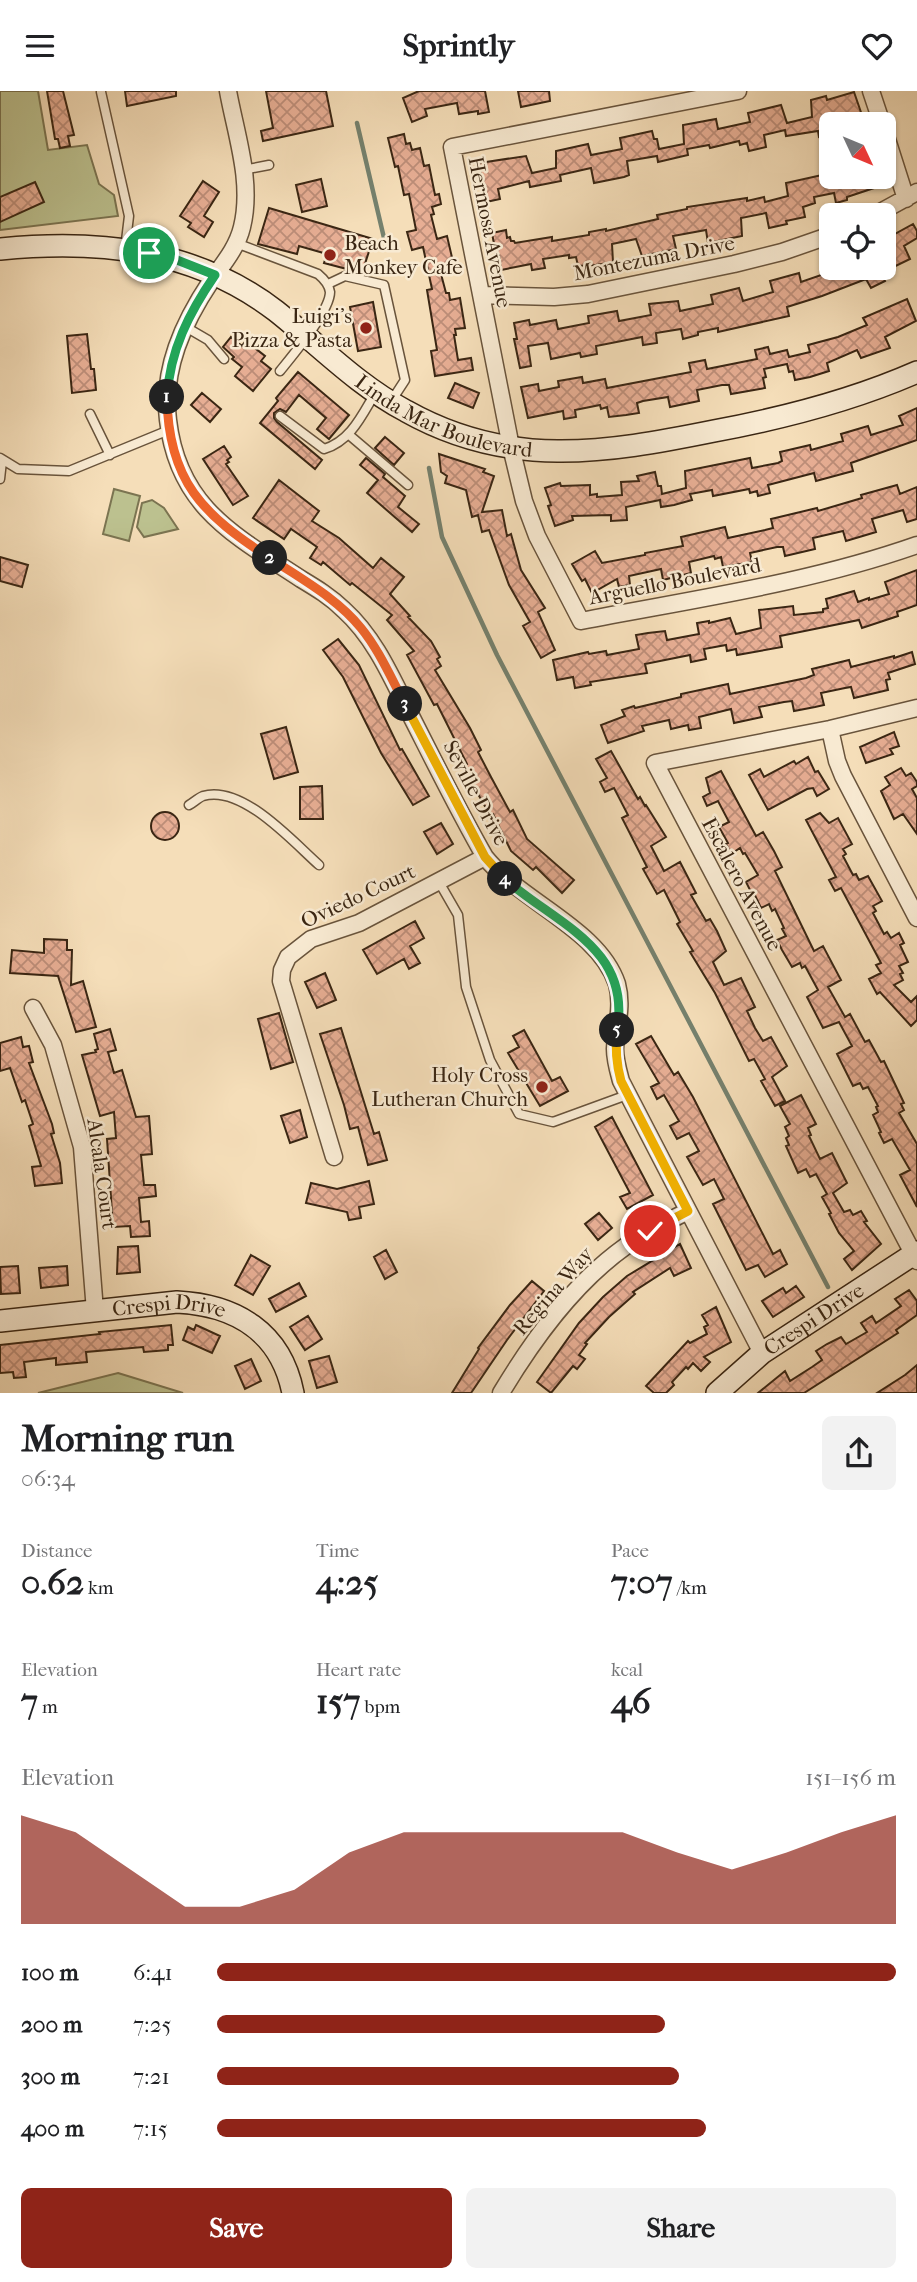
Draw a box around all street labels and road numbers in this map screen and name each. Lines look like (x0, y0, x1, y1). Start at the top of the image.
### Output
street label: Hermosa Avenue (464, 154, 516, 310)
street label: Montezuma Drive (571, 231, 737, 285)
street label: Linda Mar Boulevard (350, 370, 534, 462)
street label: Arguello Boulevard (586, 552, 764, 610)
street label: Seville Drive (438, 736, 514, 850)
street label: Escalero Avenue (697, 813, 787, 955)
street label: Oviedo Court (297, 859, 419, 933)
street label: Alcala Court (82, 1116, 122, 1231)
street label: Regina Way (508, 1241, 598, 1340)
street label: Crespi Drive (759, 1278, 868, 1361)
street label: Crespi Drive (111, 1290, 229, 1323)

